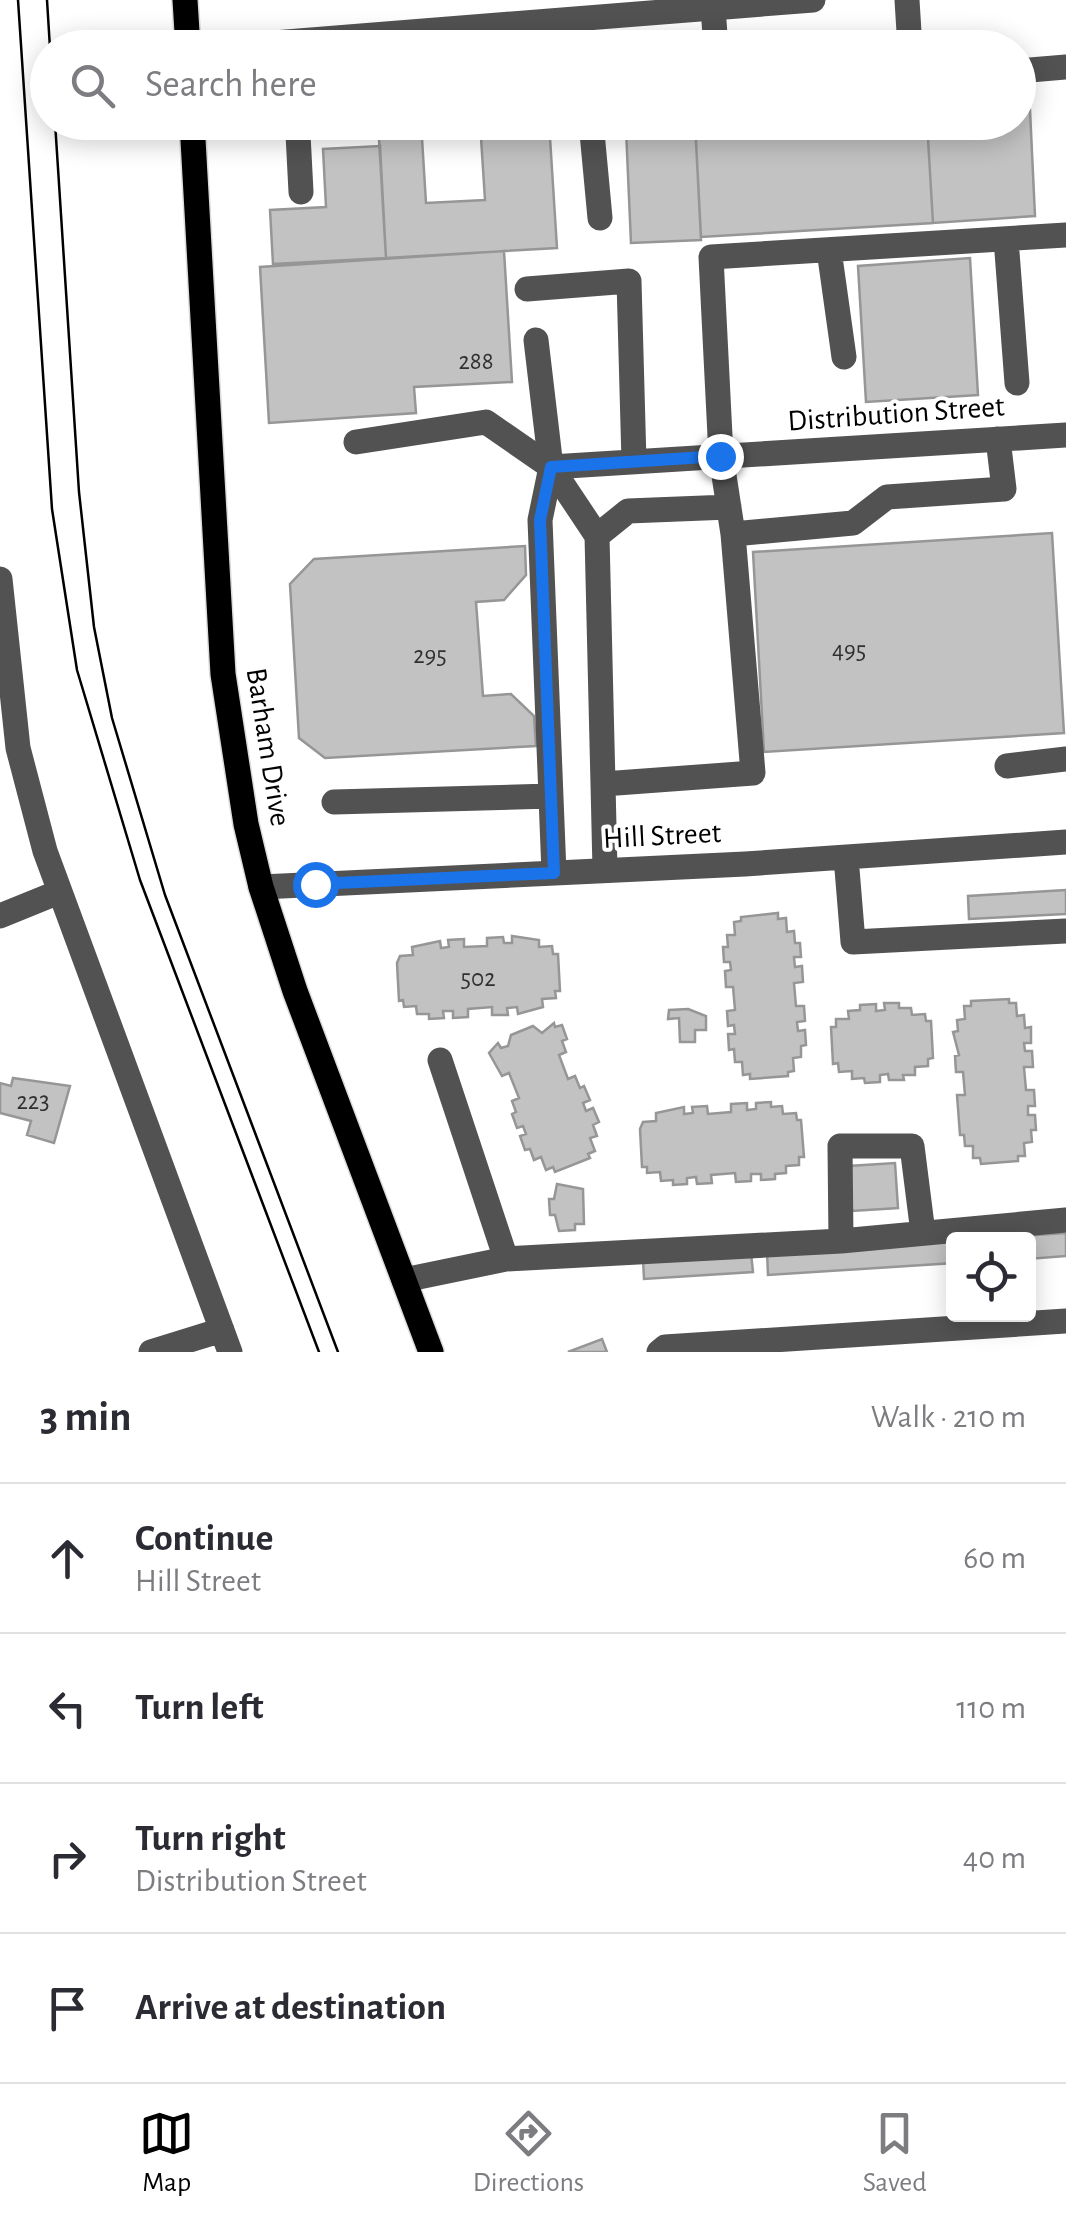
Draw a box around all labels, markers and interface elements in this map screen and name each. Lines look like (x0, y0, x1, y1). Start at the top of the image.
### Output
search box (30, 30, 1036, 140)
icon: search (65, 58, 120, 113)
text: Search here (145, 66, 317, 104)
house number: 288 (458, 349, 494, 374)
street label: Distribution Street (787, 391, 1006, 437)
route end (698, 434, 744, 480)
house number: 495 (832, 638, 866, 663)
house number: 295 (413, 643, 447, 668)
street label: Barham Drive (241, 666, 295, 828)
street label: Hill Street (602, 818, 722, 854)
route start (293, 862, 339, 908)
house number: 502 (460, 966, 496, 991)
house number: 223 (16, 1089, 50, 1114)
map controls (946, 1232, 1036, 1322)
button: locate (946, 1232, 1036, 1322)
text: 3 min (40, 1396, 132, 1438)
text: Walk · 210 m (871, 1401, 1026, 1433)
text: Continue (135, 1520, 273, 1558)
icon: ahead (40, 1531, 95, 1586)
text: 60 m (963, 1542, 1026, 1574)
text: Hill Street (135, 1565, 261, 1597)
icon: left (40, 1681, 95, 1736)
text: Turn left (135, 1689, 263, 1727)
text: 110 m (956, 1692, 1026, 1724)
text: Turn right (135, 1820, 285, 1858)
icon: right (40, 1831, 95, 1886)
text: 40 m (963, 1842, 1026, 1874)
text: Distribution Street (135, 1865, 367, 1897)
icon: arrive (40, 1981, 95, 2036)
text: Arrive at destination (135, 1989, 446, 2027)
tab: Map (139, 2106, 194, 2200)
tab: Directions (473, 2106, 584, 2200)
tab: Saved (863, 2106, 927, 2200)

